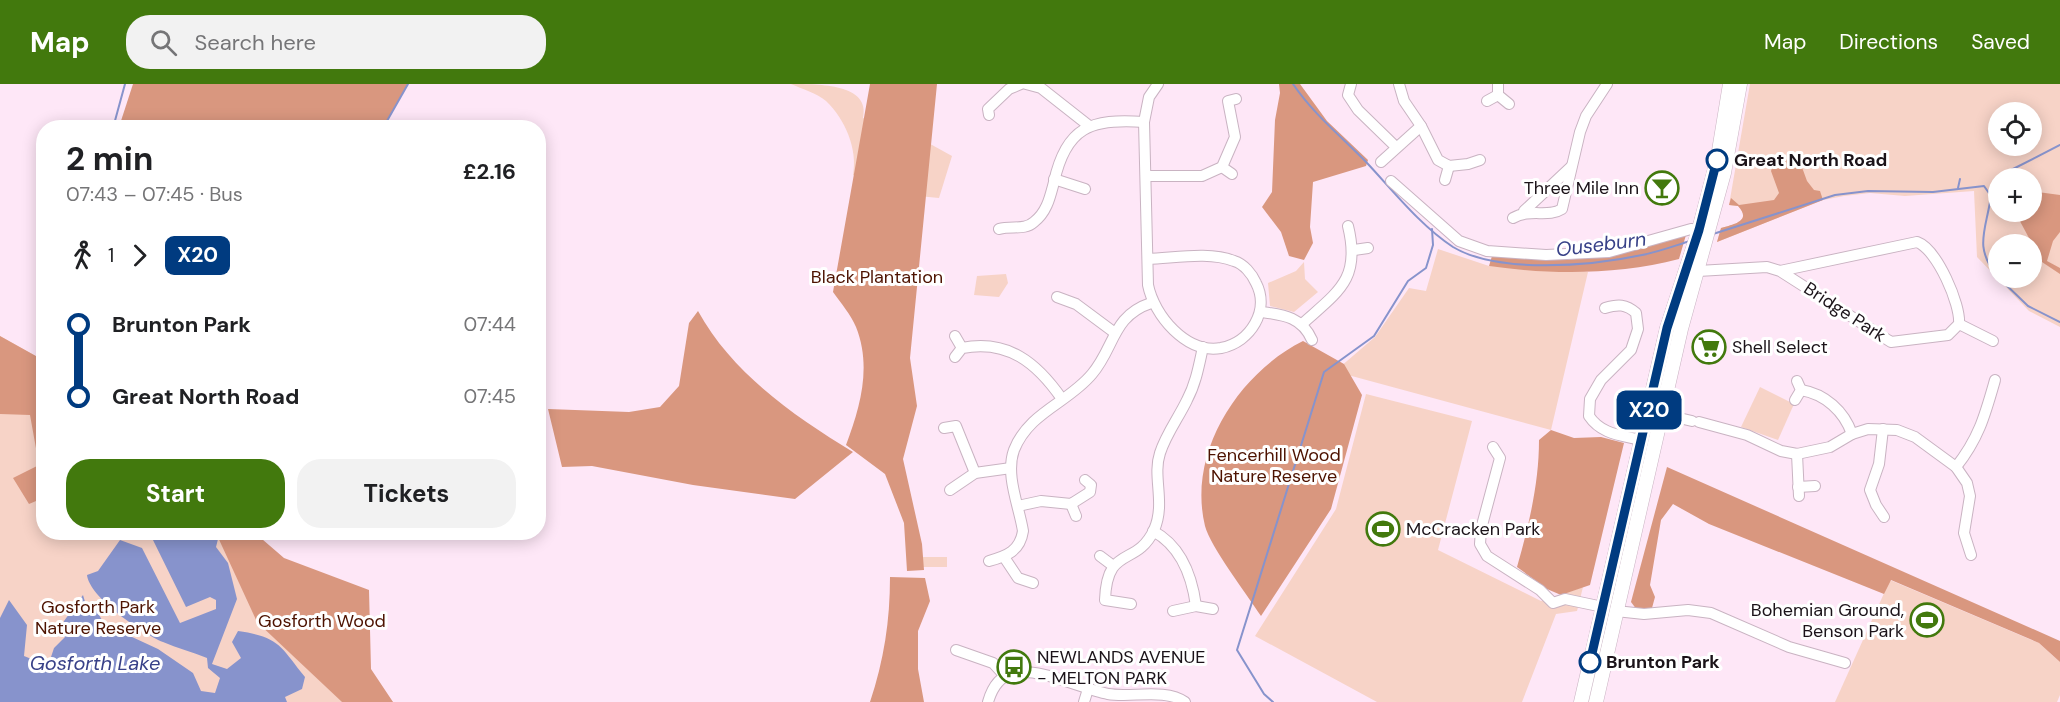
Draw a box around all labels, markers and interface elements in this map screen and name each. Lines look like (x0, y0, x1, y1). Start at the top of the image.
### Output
search box (126, 15, 546, 69)
text: Map (30, 24, 90, 61)
icon: search (147, 26, 180, 59)
text: Search here (195, 28, 316, 57)
text: Map (1764, 28, 1806, 56)
text: Directions (1839, 28, 1938, 56)
text: Saved (1971, 28, 2030, 56)
map controls (1988, 102, 2042, 288)
button: locate (1988, 102, 2042, 156)
text: 2 min (66, 137, 153, 180)
place label: Great North Road (1734, 148, 1887, 172)
marker: Great North Road (1706, 149, 1728, 171)
text: £2.16 (463, 157, 516, 186)
button: + (1988, 168, 2042, 222)
bar icon: Three Mile Inn (1644, 170, 1680, 206)
place label: Three Mile Inn (1524, 176, 1639, 200)
text: 07:43 – 07:45 · Bus (66, 181, 243, 207)
water label: Ouseburn (1554, 226, 1648, 262)
button: − (1988, 234, 2042, 288)
icon: walk (66, 239, 99, 272)
icon: forward (123, 239, 156, 272)
text: X20 (177, 241, 218, 269)
text: 1 (108, 242, 114, 268)
park label: Black Plantation (811, 265, 943, 289)
street label: Bridge Park (1799, 277, 1891, 347)
text: Brunton Park (112, 310, 251, 339)
text: 07:44 (464, 311, 516, 337)
supermarket icon: Shell Select (1691, 329, 1727, 365)
place label: Shell Select (1732, 335, 1828, 359)
text: Great North Road (112, 382, 299, 411)
text: 07:45 (464, 383, 516, 409)
line badge: X20 (1614, 390, 1684, 430)
text: X20 (1629, 396, 1669, 424)
park label: Fencerhill Wood Nature Reserve (1207, 443, 1341, 488)
button: Start (66, 459, 285, 528)
button: Tickets (297, 459, 516, 528)
sports icon: McCracken Park (1365, 511, 1401, 547)
place label: McCracken Park (1406, 517, 1540, 541)
park label: Gosforth Park Nature Reserve (35, 595, 161, 640)
place label: Bohemian Ground, Benson Park (1751, 598, 1904, 643)
sports icon: Bohemian Ground, Benson Park (1909, 602, 1945, 638)
park label: Gosforth Wood (258, 609, 386, 633)
place label: NEWLANDS AVENUE - MELTON PARK (1037, 645, 1205, 690)
bus stop icon: NEWLANDS AVENUE - MELTON PARK (996, 649, 1032, 685)
water label: Gosforth Lake (30, 650, 160, 676)
place label: Brunton Park (1606, 650, 1720, 674)
marker: Brunton Park (1579, 651, 1601, 673)

